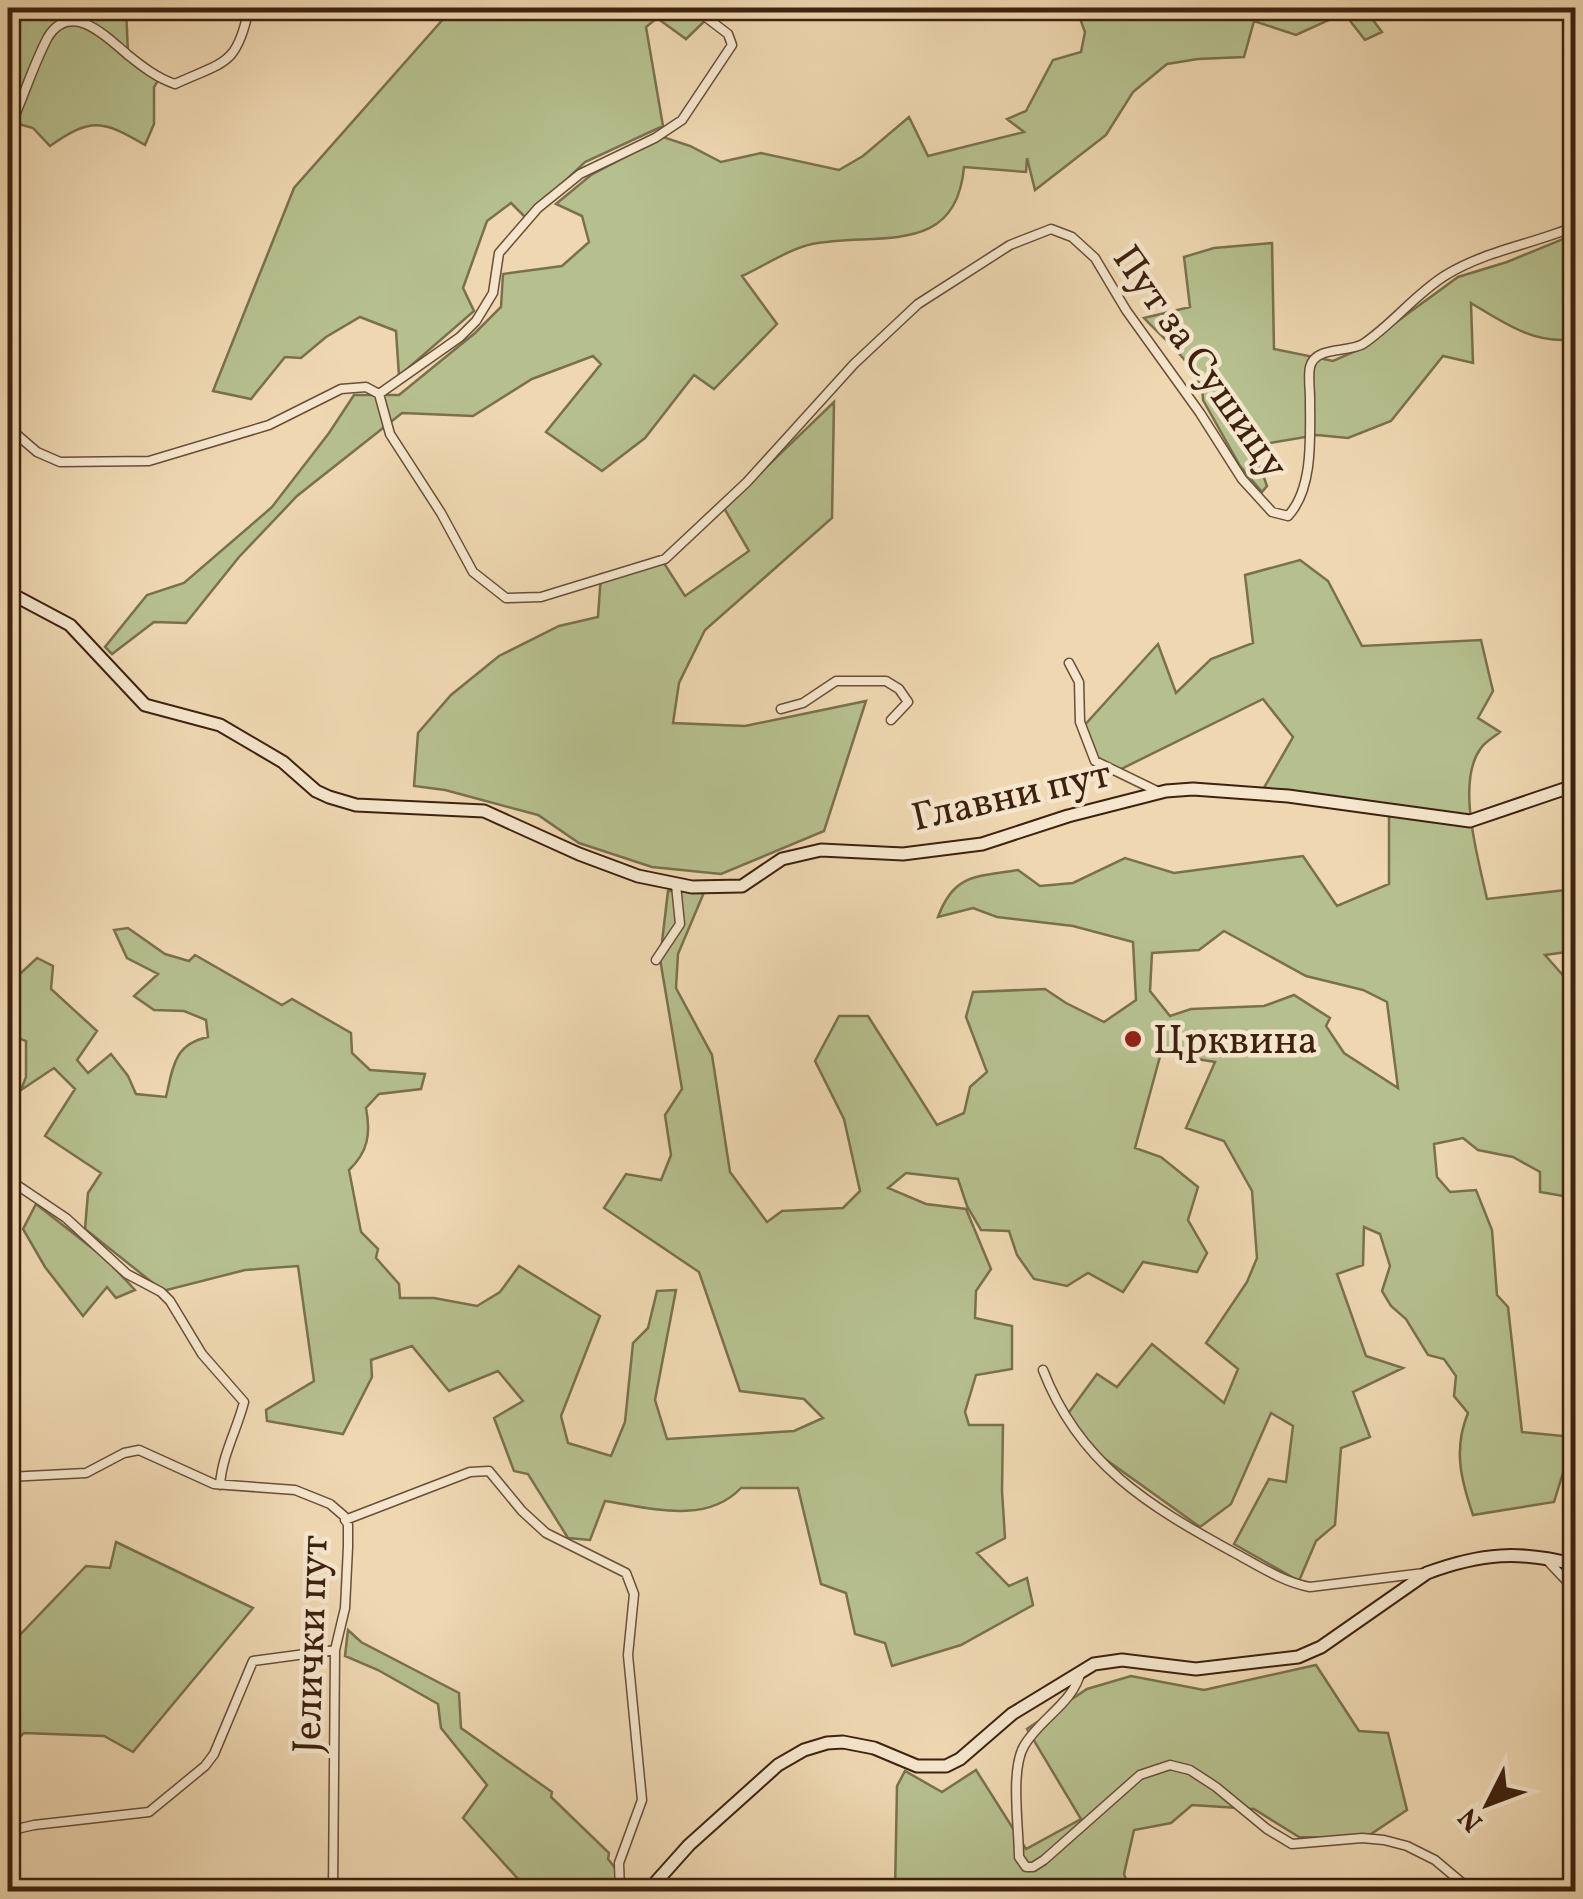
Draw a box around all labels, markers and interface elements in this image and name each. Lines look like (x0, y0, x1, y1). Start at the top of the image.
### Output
street label: Пут за Сушицу (1097, 235, 1300, 492)
street label: Главни пут (907, 748, 1117, 848)
place label: Црквина (1153, 1015, 1318, 1071)
marker: Црквина (1122, 1028, 1144, 1050)
street label: Јелички пут (281, 1534, 345, 1754)
north arrow (1438, 1754, 1538, 1854)
text: N (1450, 1798, 1493, 1840)

